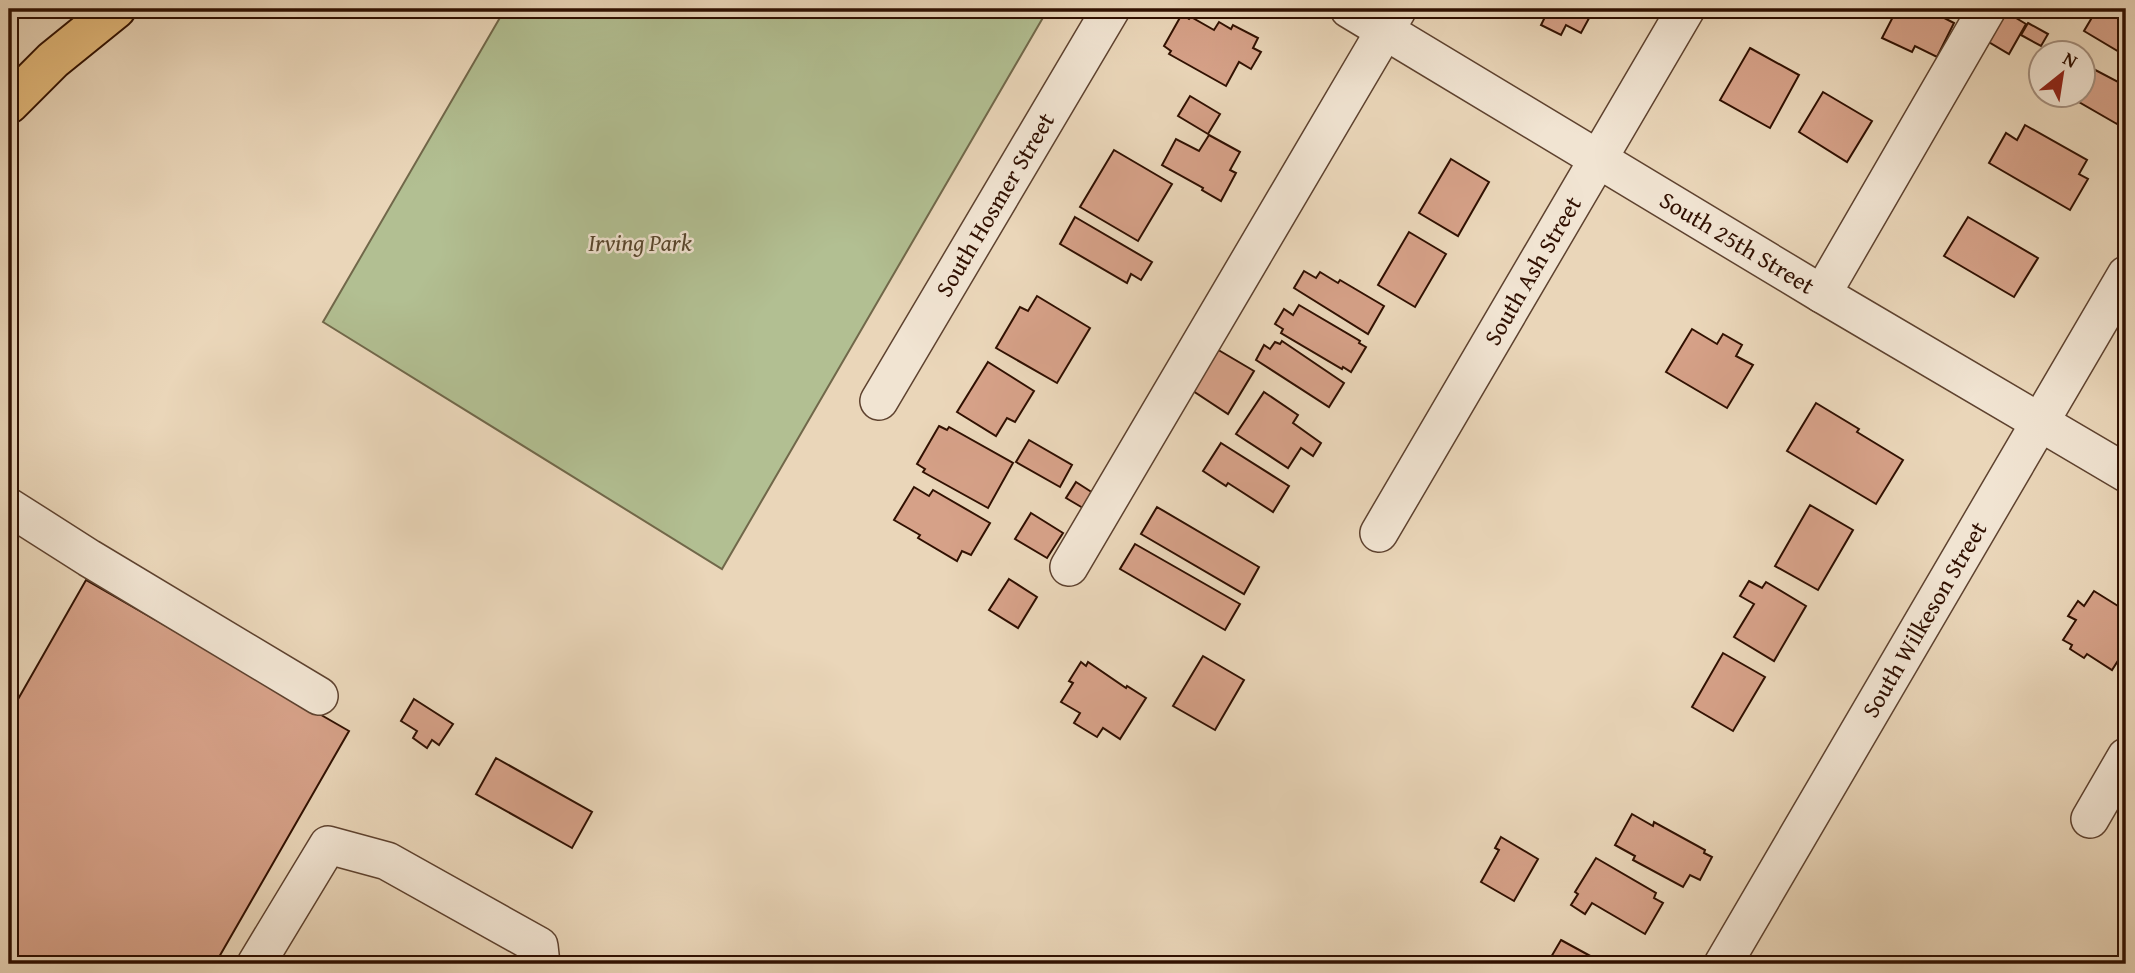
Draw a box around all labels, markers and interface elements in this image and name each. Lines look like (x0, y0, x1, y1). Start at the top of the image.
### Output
north arrow (2026, 38, 2096, 108)
text: N (2058, 44, 2083, 75)
street label: South Hosmer Street (926, 105, 1063, 303)
street label: South 25th Street (1653, 182, 1822, 303)
street label: South Ash Street (1475, 189, 1590, 352)
park label: Irving Park (588, 225, 692, 260)
street label: South Wilkeson Street (1853, 514, 1996, 724)

